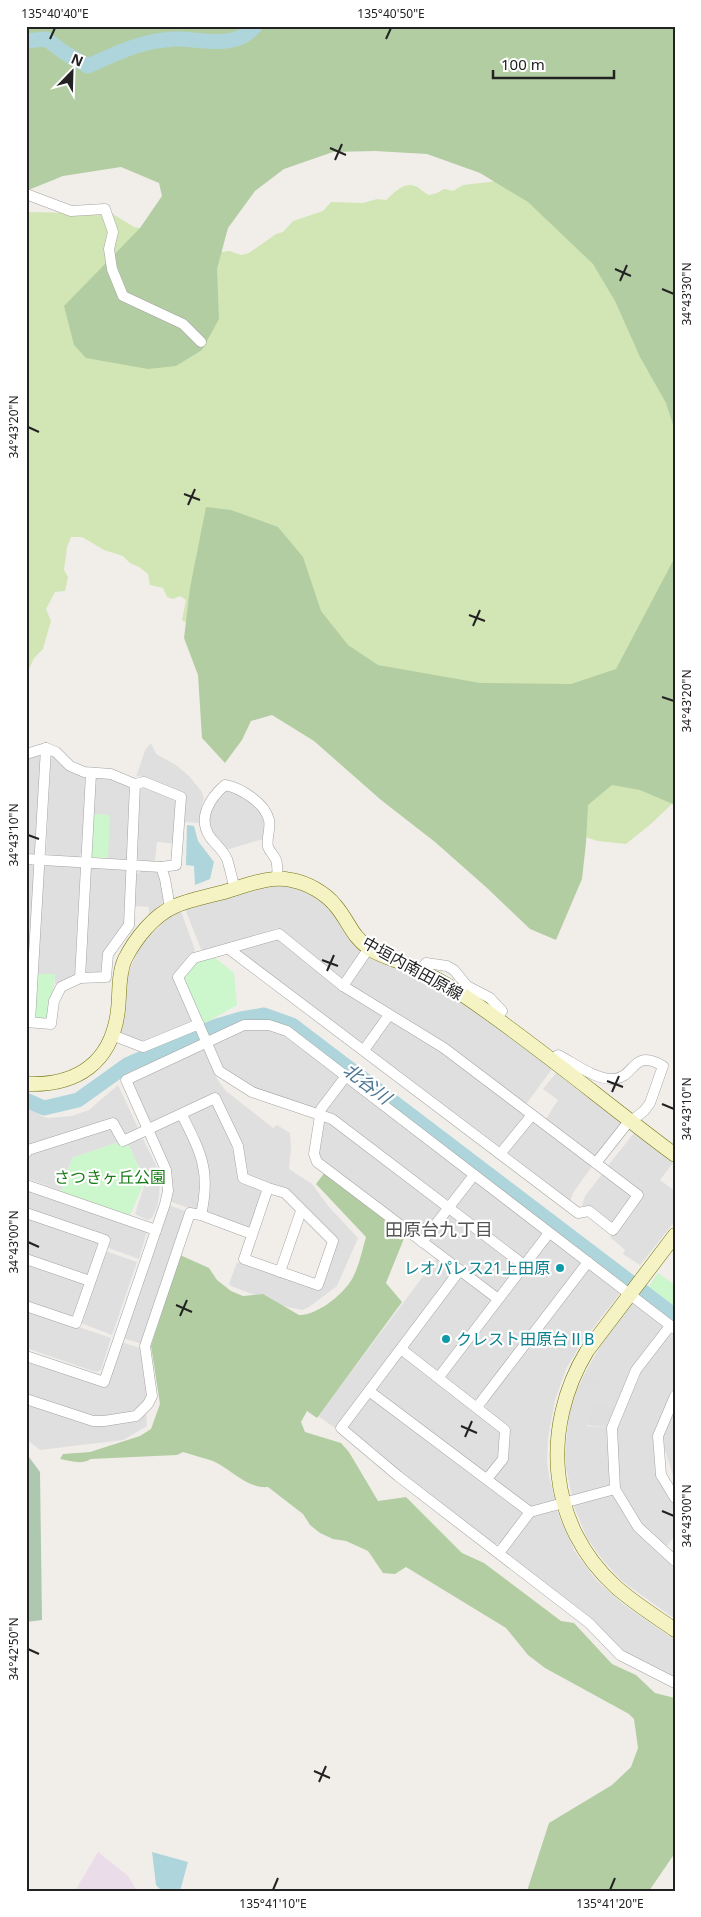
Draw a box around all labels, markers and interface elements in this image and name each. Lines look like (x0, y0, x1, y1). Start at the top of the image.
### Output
text: 135°40'40"E (21, 5, 89, 22)
text: 135°40'50"E (357, 5, 425, 22)
north arrow (48, 48, 98, 98)
scale bar (493, 48, 615, 80)
text: N (68, 49, 86, 71)
text: 100 m (501, 54, 545, 74)
text: 34°43'30"N (678, 262, 695, 326)
text: 34°43'20"N (5, 395, 22, 459)
text: 34°43'20"N (678, 669, 695, 733)
text: 34°43'10"N (5, 803, 22, 867)
street label: 中垣内南田原線 (359, 931, 467, 1005)
water label: 北谷川 (339, 1057, 398, 1110)
text: 34°43'10"N (678, 1077, 695, 1141)
park label: さつきヶ丘公園 (54, 1166, 166, 1188)
text: 34°43'00"N (5, 1210, 22, 1274)
district label: 田原台九丁目 (385, 1217, 493, 1241)
place label: レオパレス21上田原 (404, 1257, 550, 1279)
marker: レオパレス21上田原 (554, 1262, 566, 1274)
place label: クレスト田原台ⅡB (456, 1328, 594, 1350)
marker: クレスト田原台ⅡB (440, 1333, 452, 1345)
text: 34°43'00"N (678, 1484, 695, 1548)
text: 34°42'50"N (5, 1617, 22, 1681)
text: 135°41'10"E (239, 1895, 307, 1912)
text: 135°41'20"E (576, 1895, 644, 1912)

